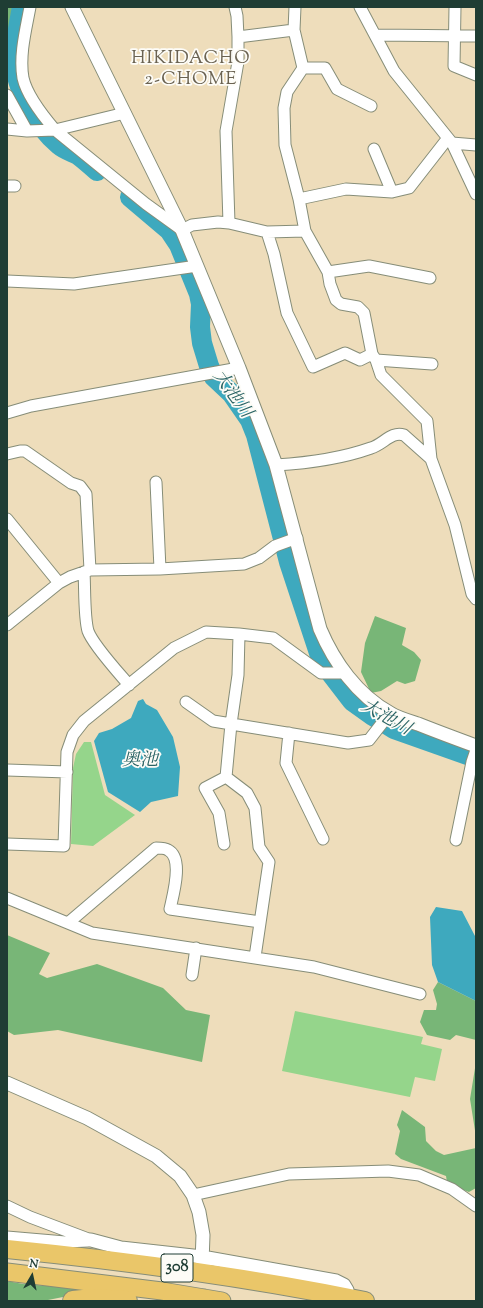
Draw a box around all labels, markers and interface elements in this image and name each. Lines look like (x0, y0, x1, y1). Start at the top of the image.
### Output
district label: HIKIDACHO 2-CHOME (131, 49, 251, 92)
water label: 大池川 (206, 367, 256, 423)
water label: 大池川 (356, 696, 414, 742)
water label: 奥池 (122, 751, 158, 773)
road number: 308 (161, 1254, 193, 1282)
north arrow (12, 1256, 52, 1296)
text: N (28, 1256, 39, 1273)

